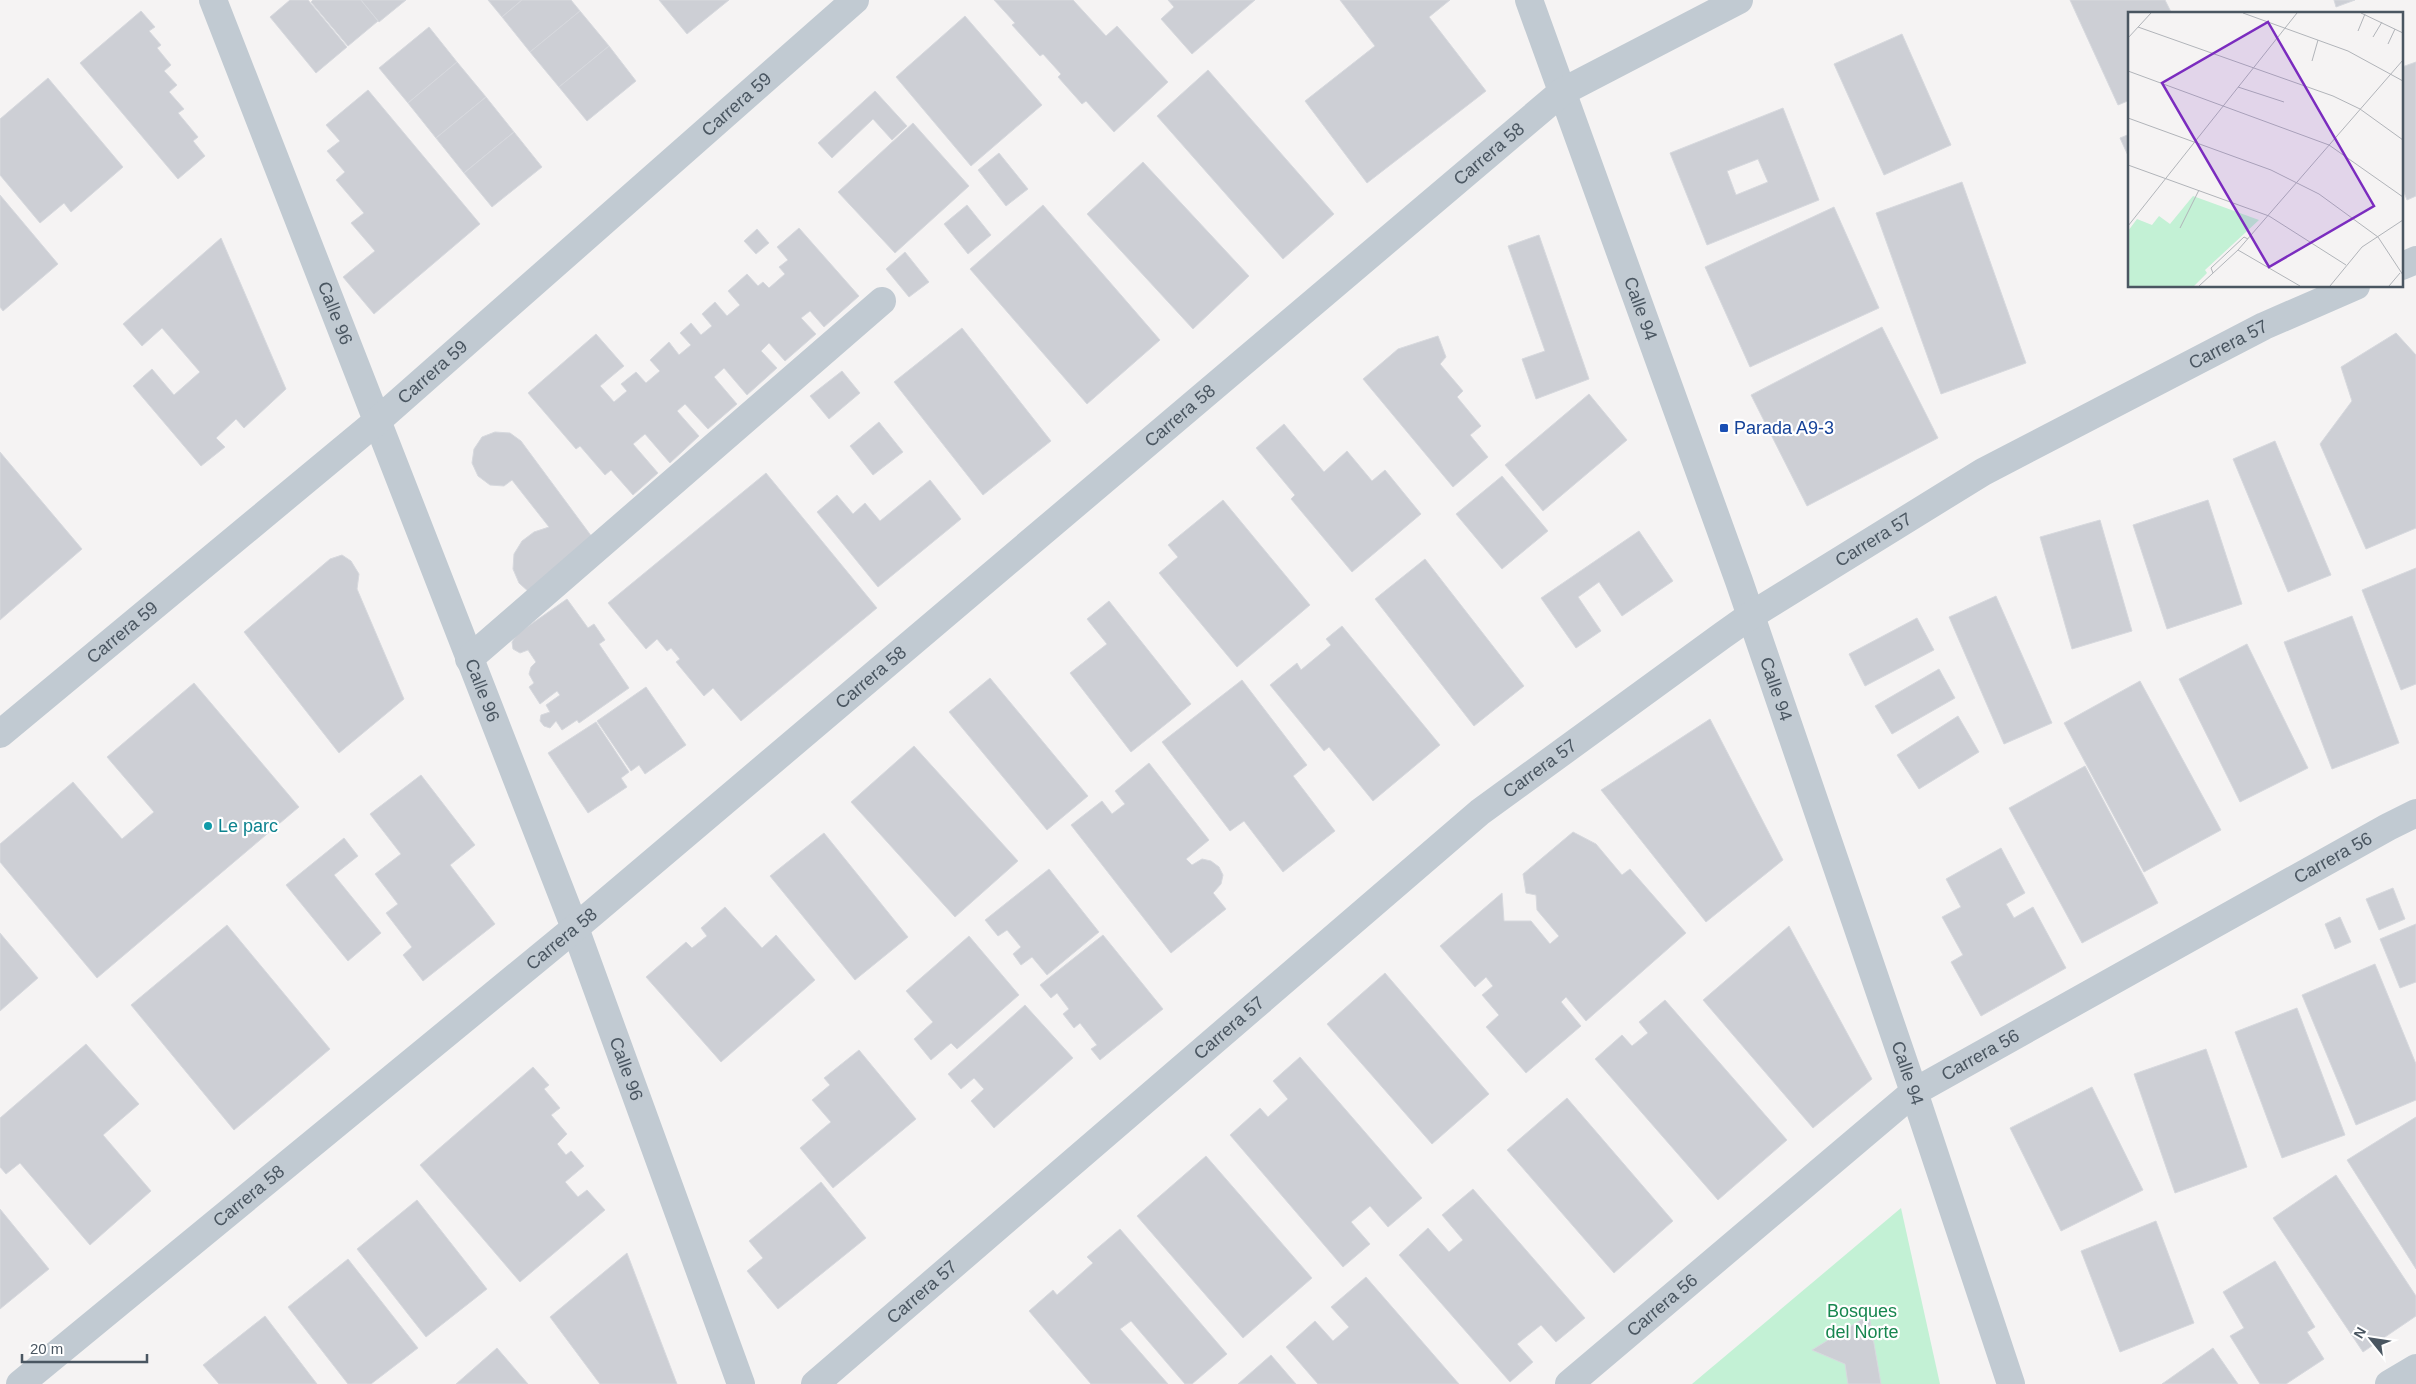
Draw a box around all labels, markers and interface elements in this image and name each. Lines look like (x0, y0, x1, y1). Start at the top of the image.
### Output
inset map (2128, 12, 2404, 288)
street label: Carrera 59 (698, 68, 775, 140)
street label: Carrera 58 (1450, 118, 1528, 189)
street label: Calle 94 (1620, 274, 1661, 343)
street label: Calle 96 (314, 279, 356, 347)
street label: Carrera 57 (2185, 316, 2271, 373)
street label: Carrera 59 (394, 336, 471, 408)
street label: Carrera 58 (1141, 380, 1219, 451)
place label: Parada A9-3 (1734, 418, 1834, 438)
marker: Parada A9-3 (1718, 422, 1730, 434)
street label: Carrera 57 (1832, 509, 1915, 571)
street label: Carrera 59 (83, 597, 162, 668)
street label: Carrera 58 (832, 642, 910, 713)
street label: Calle 94 (1756, 655, 1796, 724)
street label: Calle 96 (461, 656, 504, 725)
street label: Carrera 57 (1499, 735, 1580, 802)
place label: Le parc (218, 816, 278, 836)
marker: Le parc (202, 820, 214, 832)
street label: Carrera 56 (2291, 828, 2375, 887)
street label: Carrera 58 (522, 904, 601, 974)
street label: Carrera 57 (1190, 992, 1268, 1064)
street label: Carrera 56 (1938, 1025, 2023, 1085)
street label: Calle 96 (606, 1034, 647, 1103)
street label: Calle 94 (1887, 1039, 1928, 1108)
street label: Carrera 58 (209, 1161, 288, 1231)
street label: Carrera 57 (883, 1256, 961, 1328)
street label: Carrera 56 (1623, 1270, 1701, 1341)
park label: Bosques del Norte (1825, 1301, 1899, 1342)
north arrow (2346, 1314, 2396, 1364)
text: N (2350, 1324, 2369, 1341)
scale bar (22, 1332, 148, 1364)
text: 20 m (30, 1340, 63, 1357)

